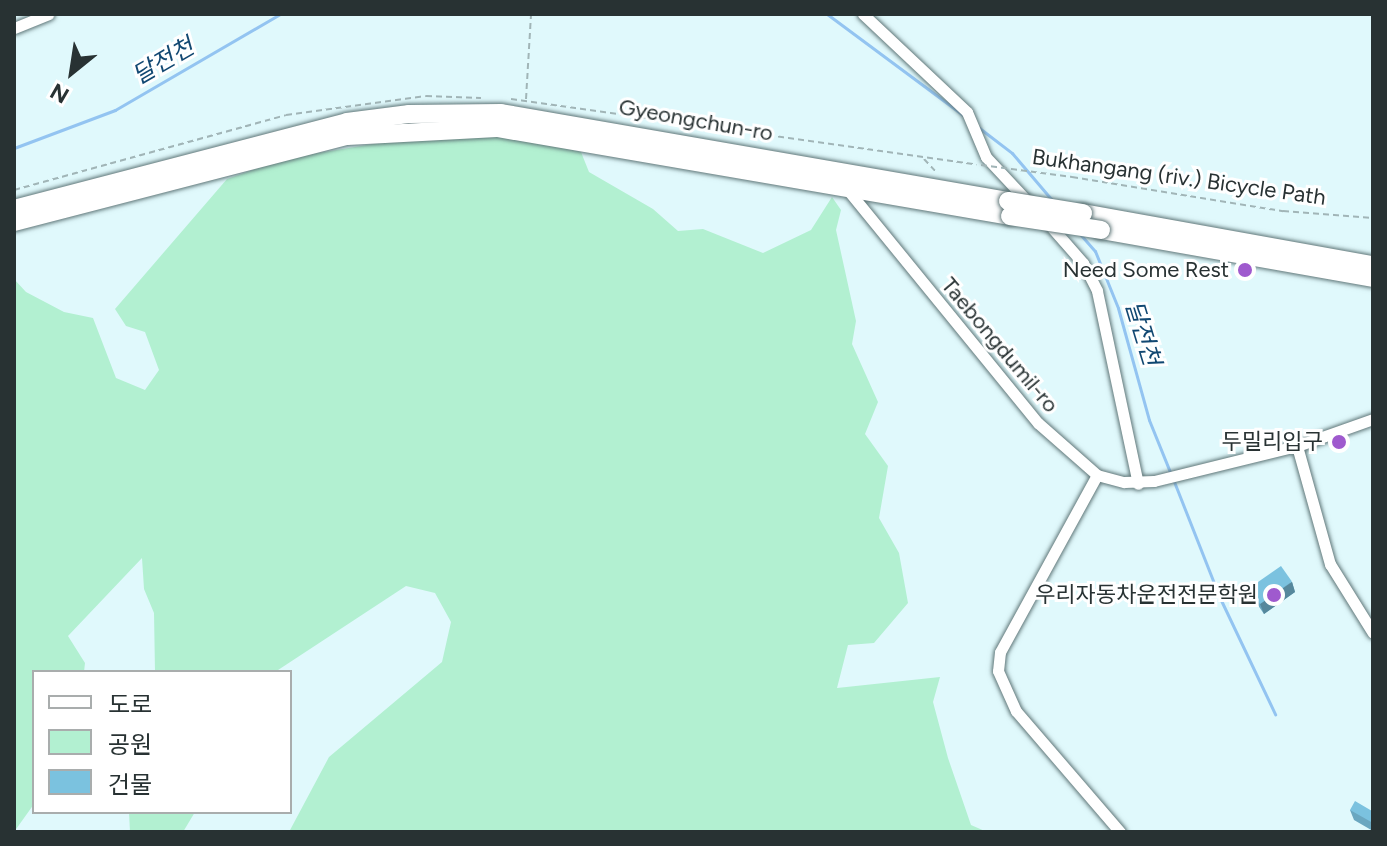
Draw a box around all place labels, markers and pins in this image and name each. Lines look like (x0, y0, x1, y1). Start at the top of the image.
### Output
place label: Need Some Rest (1063, 257, 1229, 283)
marker: Need Some Rest (1236, 261, 1254, 279)
place label: 두밀리입구 (1222, 429, 1323, 455)
marker: 두밀리입구 (1330, 433, 1348, 451)
place label: 우리자동차운전전문학원 (1035, 582, 1258, 608)
marker: 우리자동차운전전문학원 (1265, 586, 1283, 604)

